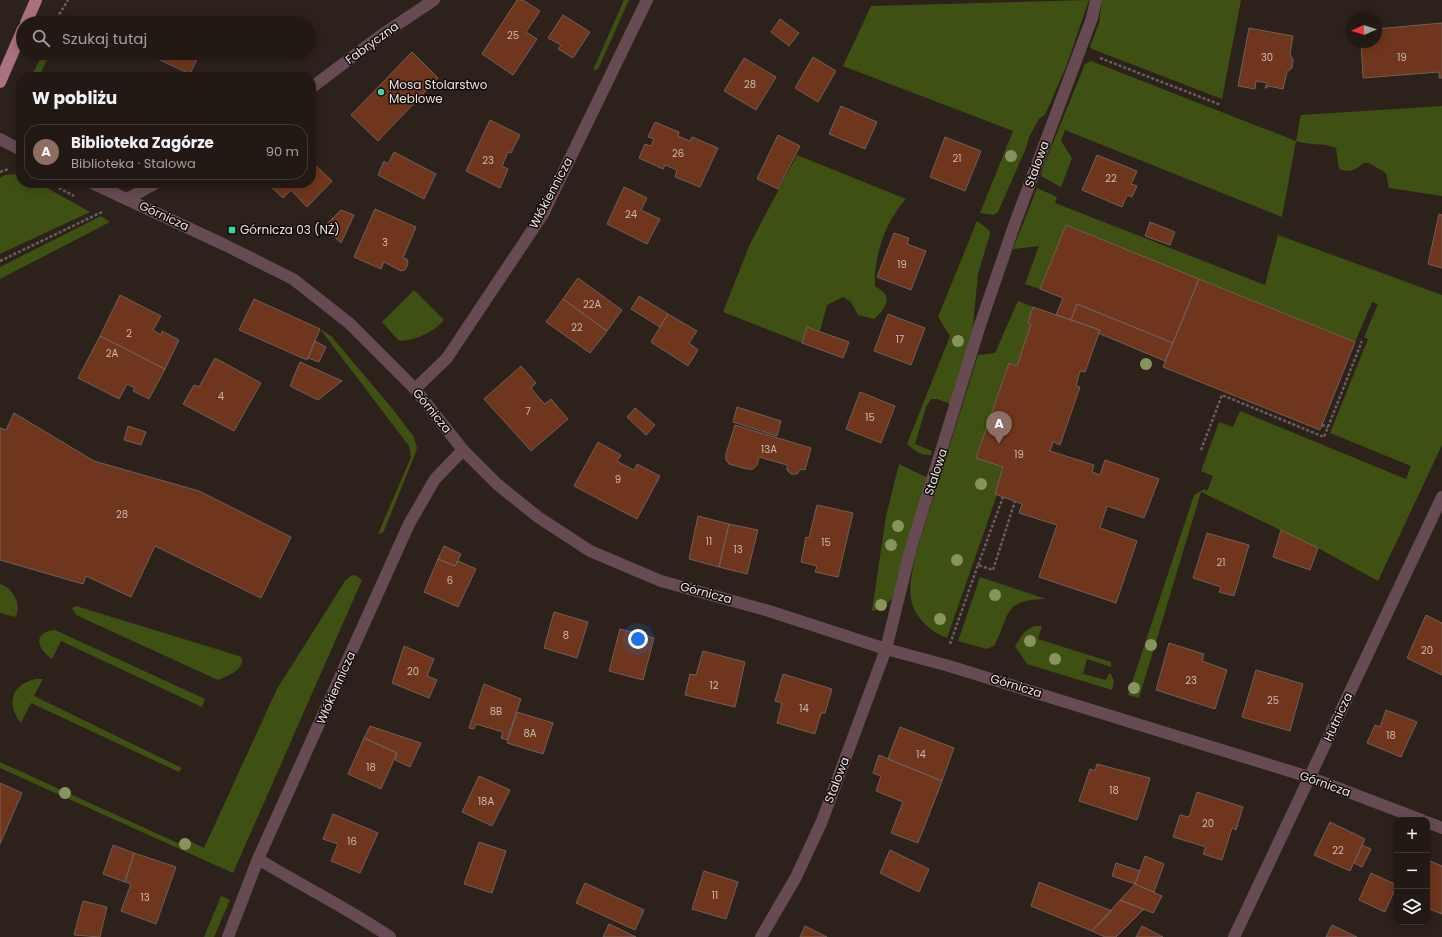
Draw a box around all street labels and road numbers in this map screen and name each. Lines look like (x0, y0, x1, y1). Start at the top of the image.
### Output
street label: Fabryczna (342, 17, 402, 68)
street label: Stalowa (1020, 138, 1053, 189)
street label: Włókiennicza (525, 154, 576, 231)
street label: Górnicza (137, 197, 192, 234)
street label: Górnicza (409, 385, 456, 437)
street label: Stalowa (920, 446, 951, 497)
street label: Górnicza (678, 577, 734, 608)
street label: Włókiennicza (312, 649, 359, 727)
street label: Górnicza (988, 670, 1044, 701)
street label: Hutnicza (1319, 690, 1356, 744)
street label: Stalowa (820, 754, 853, 805)
street label: Górnicza (1297, 766, 1353, 801)

